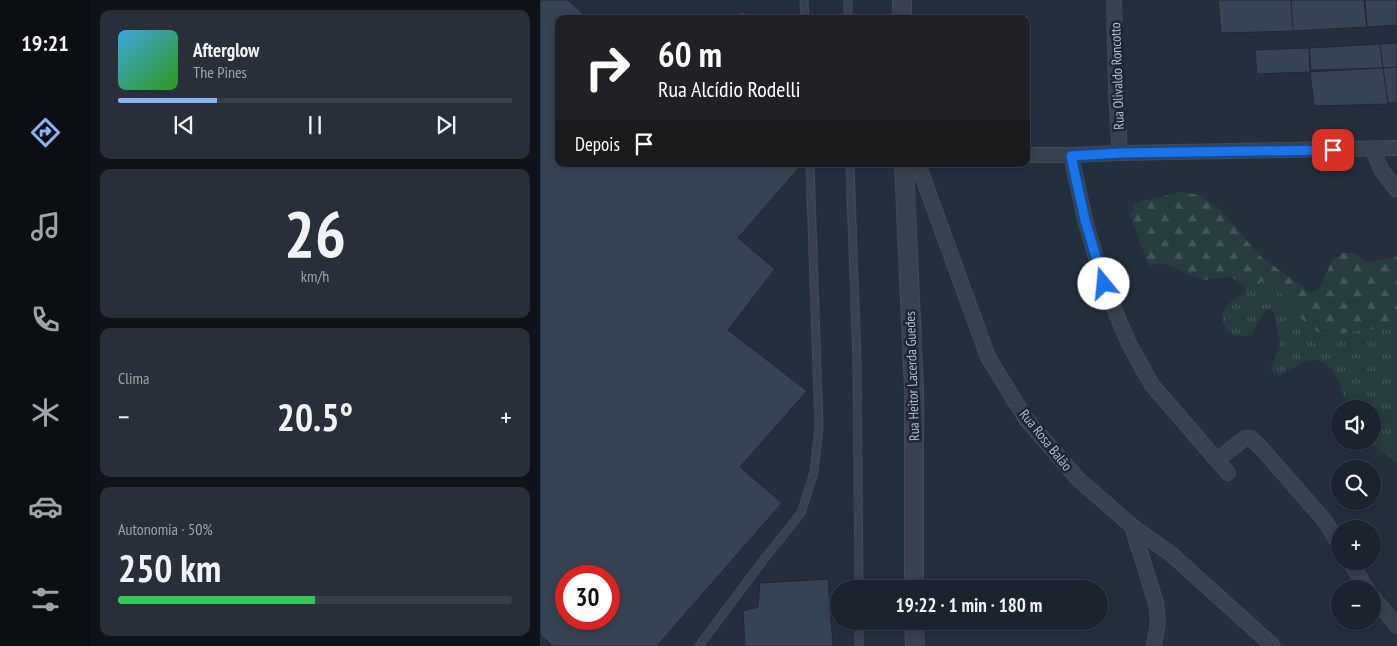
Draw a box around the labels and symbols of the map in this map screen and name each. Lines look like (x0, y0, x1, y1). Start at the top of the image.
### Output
street label: Rua Olivaldo Roncotto (1106, 22, 1128, 130)
pin (1312, 129, 1354, 171)
position arrow (1077, 257, 1129, 309)
street label: Rua Heitor Lacerda Guedes (901, 311, 923, 441)
street label: Rua Rosa Balão (1016, 406, 1076, 474)
speed limit sign: 30 (555, 565, 620, 630)

